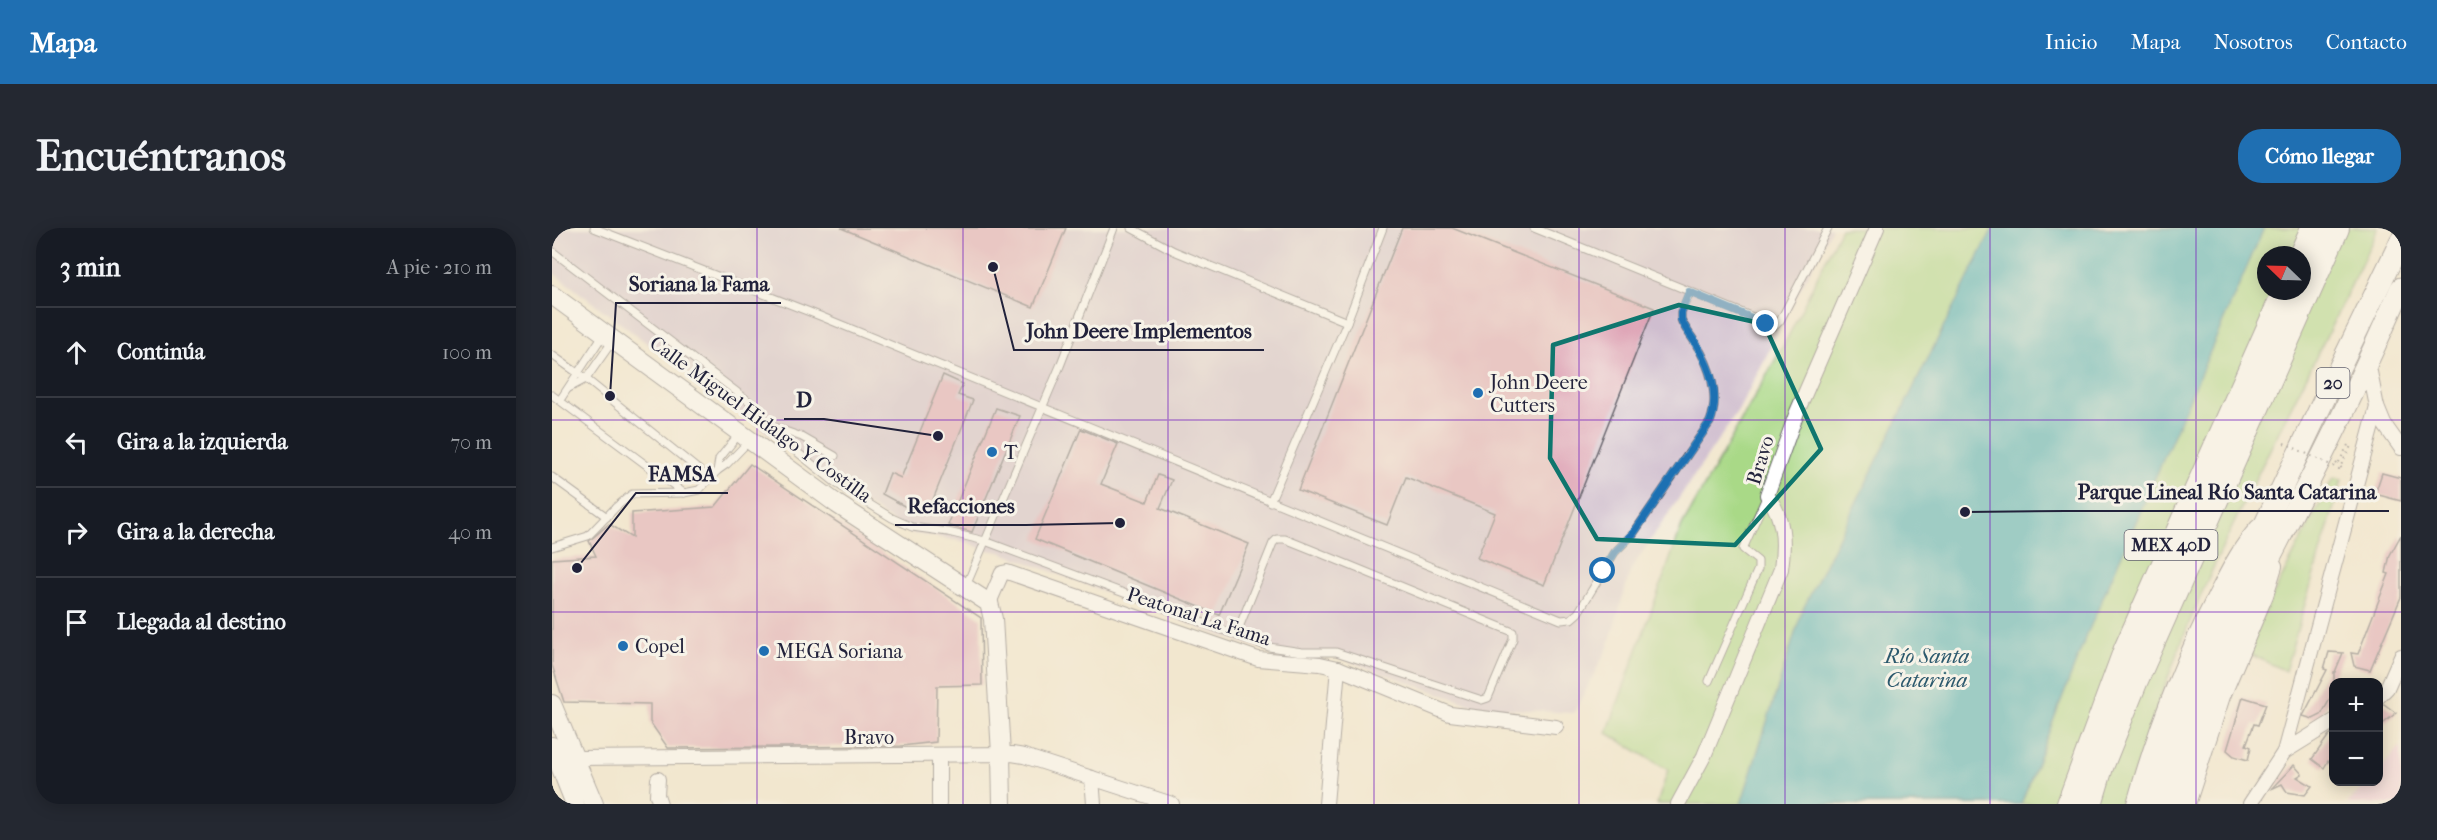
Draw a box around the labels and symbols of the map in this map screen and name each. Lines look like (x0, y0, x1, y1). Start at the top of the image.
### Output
north arrow (2257, 246, 2311, 300)
callout: Soriana la Fama (616, 264, 781, 303)
text: Soriana la Fama (629, 272, 771, 296)
route end (1752, 310, 1778, 336)
callout: John Deere Implementos (1014, 311, 1264, 350)
text: John Deere Implementos (1024, 319, 1252, 343)
street label: Calle Miguel Hidalgo Y Costilla (645, 331, 877, 508)
road number: 20 (2316, 368, 2350, 398)
place label: John Deere Cutters (1488, 371, 1588, 417)
callout: D (784, 380, 824, 419)
marker: John Deere Cutters (1471, 386, 1485, 400)
text: D (796, 388, 812, 412)
street label: Bravo (1742, 433, 1779, 487)
place label: T (1004, 441, 1018, 464)
marker: T (985, 445, 999, 459)
callout: FAMSA (636, 454, 728, 493)
text: FAMSA (647, 462, 717, 486)
callout: Parque Lineal Río Santa Catarina (2066, 472, 2389, 511)
text: Parque Lineal Río Santa Catarina (2078, 480, 2378, 504)
callout: Refacciones (895, 486, 1026, 525)
text: Refacciones (907, 494, 1015, 518)
road number: MEX 40D (2124, 530, 2218, 560)
route start (1589, 557, 1615, 583)
street label: Peatonal La Fama (1124, 582, 1274, 651)
place label: Copel (635, 635, 685, 658)
marker: Copel (616, 639, 630, 653)
place label: MEGA Soriana (776, 640, 904, 663)
marker: MEGA Soriana (757, 644, 771, 658)
water label: Río Santa Catarina (1882, 644, 1970, 692)
street label: Bravo (844, 726, 894, 749)

